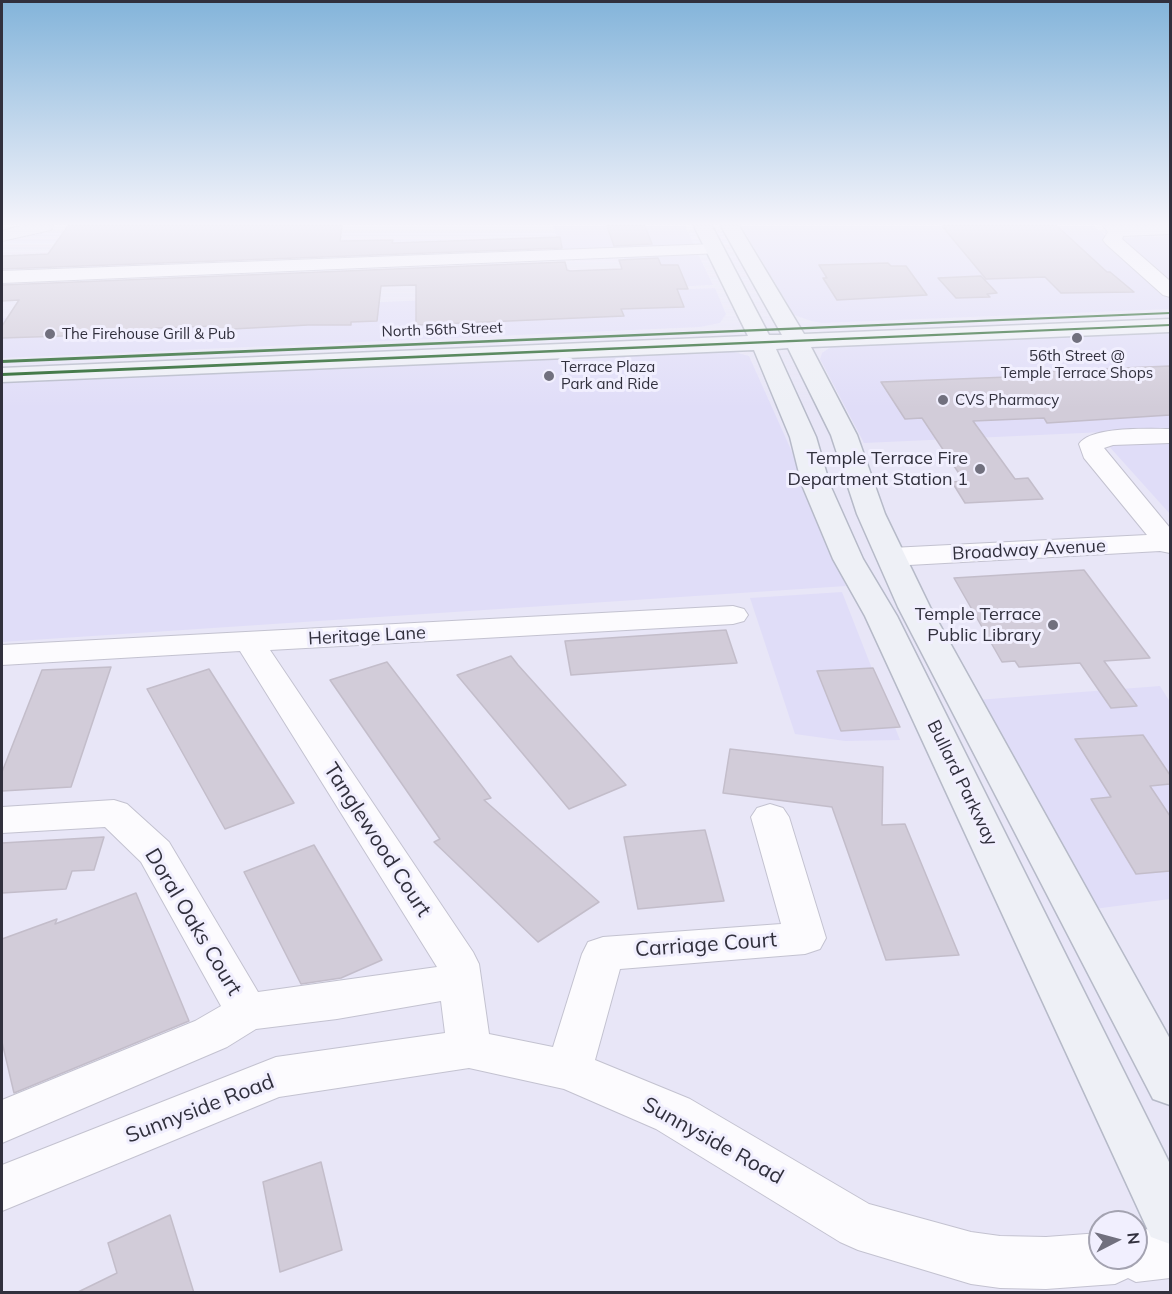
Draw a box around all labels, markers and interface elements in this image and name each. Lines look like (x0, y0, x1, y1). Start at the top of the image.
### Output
street label: North 56th Street (381, 319, 503, 341)
place label: The Firehouse Grill & Pub (62, 325, 235, 343)
marker: The Firehouse Grill & Pub (43, 327, 57, 341)
marker: 56th Street @ Temple Terrace Shops (1070, 331, 1084, 345)
place label: 56th Street @ Temple Terrace Shops (1001, 347, 1153, 382)
place label: Terrace Plaza Park and Ride (561, 358, 658, 393)
marker: Terrace Plaza Park and Ride (542, 369, 556, 383)
place label: CVS Pharmacy (955, 391, 1059, 409)
marker: CVS Pharmacy (936, 393, 950, 407)
place label: Temple Terrace Fire Department Station 1 (788, 448, 968, 490)
marker: Temple Terrace Fire Department Station 1 (973, 462, 987, 476)
street label: Broadway Avenue (952, 535, 1106, 565)
place label: Temple Terrace Public Library (915, 604, 1041, 646)
marker: Temple Terrace Public Library (1046, 618, 1060, 632)
street label: Heritage Lane (308, 622, 426, 650)
street label: Bullard Parkway (922, 717, 1002, 849)
street label: Tanglewood Court (318, 758, 436, 922)
street label: Doral Oaks Court (139, 844, 247, 1000)
street label: Carriage Court (634, 927, 778, 963)
street label: Sunnyside Road (122, 1069, 278, 1149)
street label: Sunnyside Road (638, 1092, 788, 1190)
north arrow (1088, 1210, 1148, 1270)
text: N (1123, 1231, 1144, 1245)

